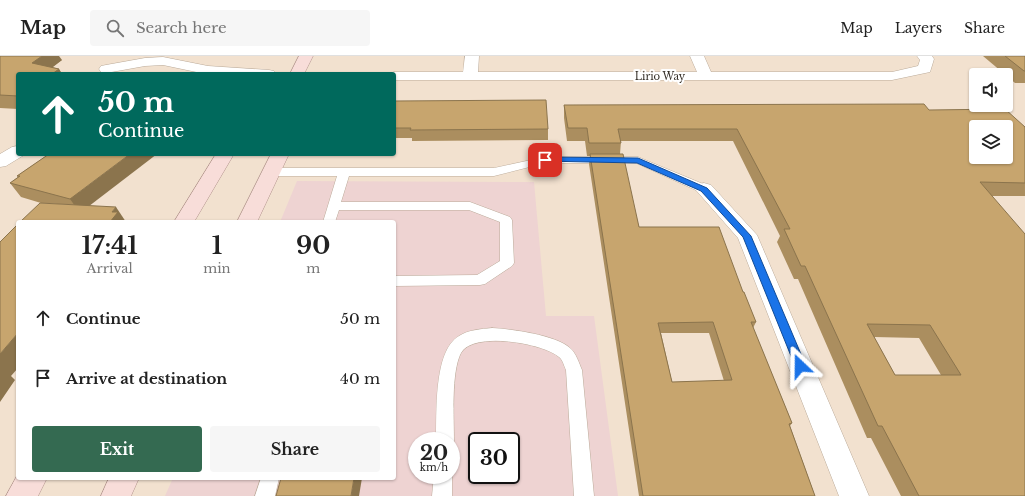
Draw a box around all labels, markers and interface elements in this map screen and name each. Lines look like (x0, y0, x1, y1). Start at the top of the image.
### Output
search box (90, 10, 370, 46)
text: Map (20, 16, 66, 39)
icon: search (104, 17, 126, 39)
text: Search here (136, 18, 227, 37)
text: Map (840, 19, 873, 37)
text: Layers (895, 19, 942, 37)
text: Share (964, 19, 1005, 37)
map controls (969, 68, 1013, 164)
button: sound (969, 68, 1013, 112)
street label: Lirio Way (635, 70, 686, 83)
text: 50 m (98, 85, 174, 120)
icon: ahead (32, 88, 84, 140)
text: Continue (98, 120, 184, 142)
button: layers (969, 120, 1013, 164)
pin (528, 143, 562, 177)
icon: arrive (534, 149, 556, 171)
text: 17:41 (82, 231, 138, 260)
text: 1 (212, 231, 222, 260)
text: 90 (296, 231, 330, 260)
text: Arrival (87, 260, 133, 277)
text: min (203, 260, 231, 277)
text: m (306, 260, 320, 277)
icon: ahead (32, 307, 54, 329)
text: Continue (66, 309, 141, 328)
text: 50 m (340, 309, 380, 328)
position arrow (779, 345, 821, 387)
icon: arrive (32, 367, 54, 389)
text: Arrive at destination (66, 369, 227, 388)
text: 40 m (340, 369, 380, 388)
button: Exit (32, 426, 202, 472)
button: Share (210, 426, 380, 472)
speed limit sign: 30 (468, 432, 520, 484)
text: 20 (420, 441, 448, 465)
text: km/h (420, 461, 448, 474)

